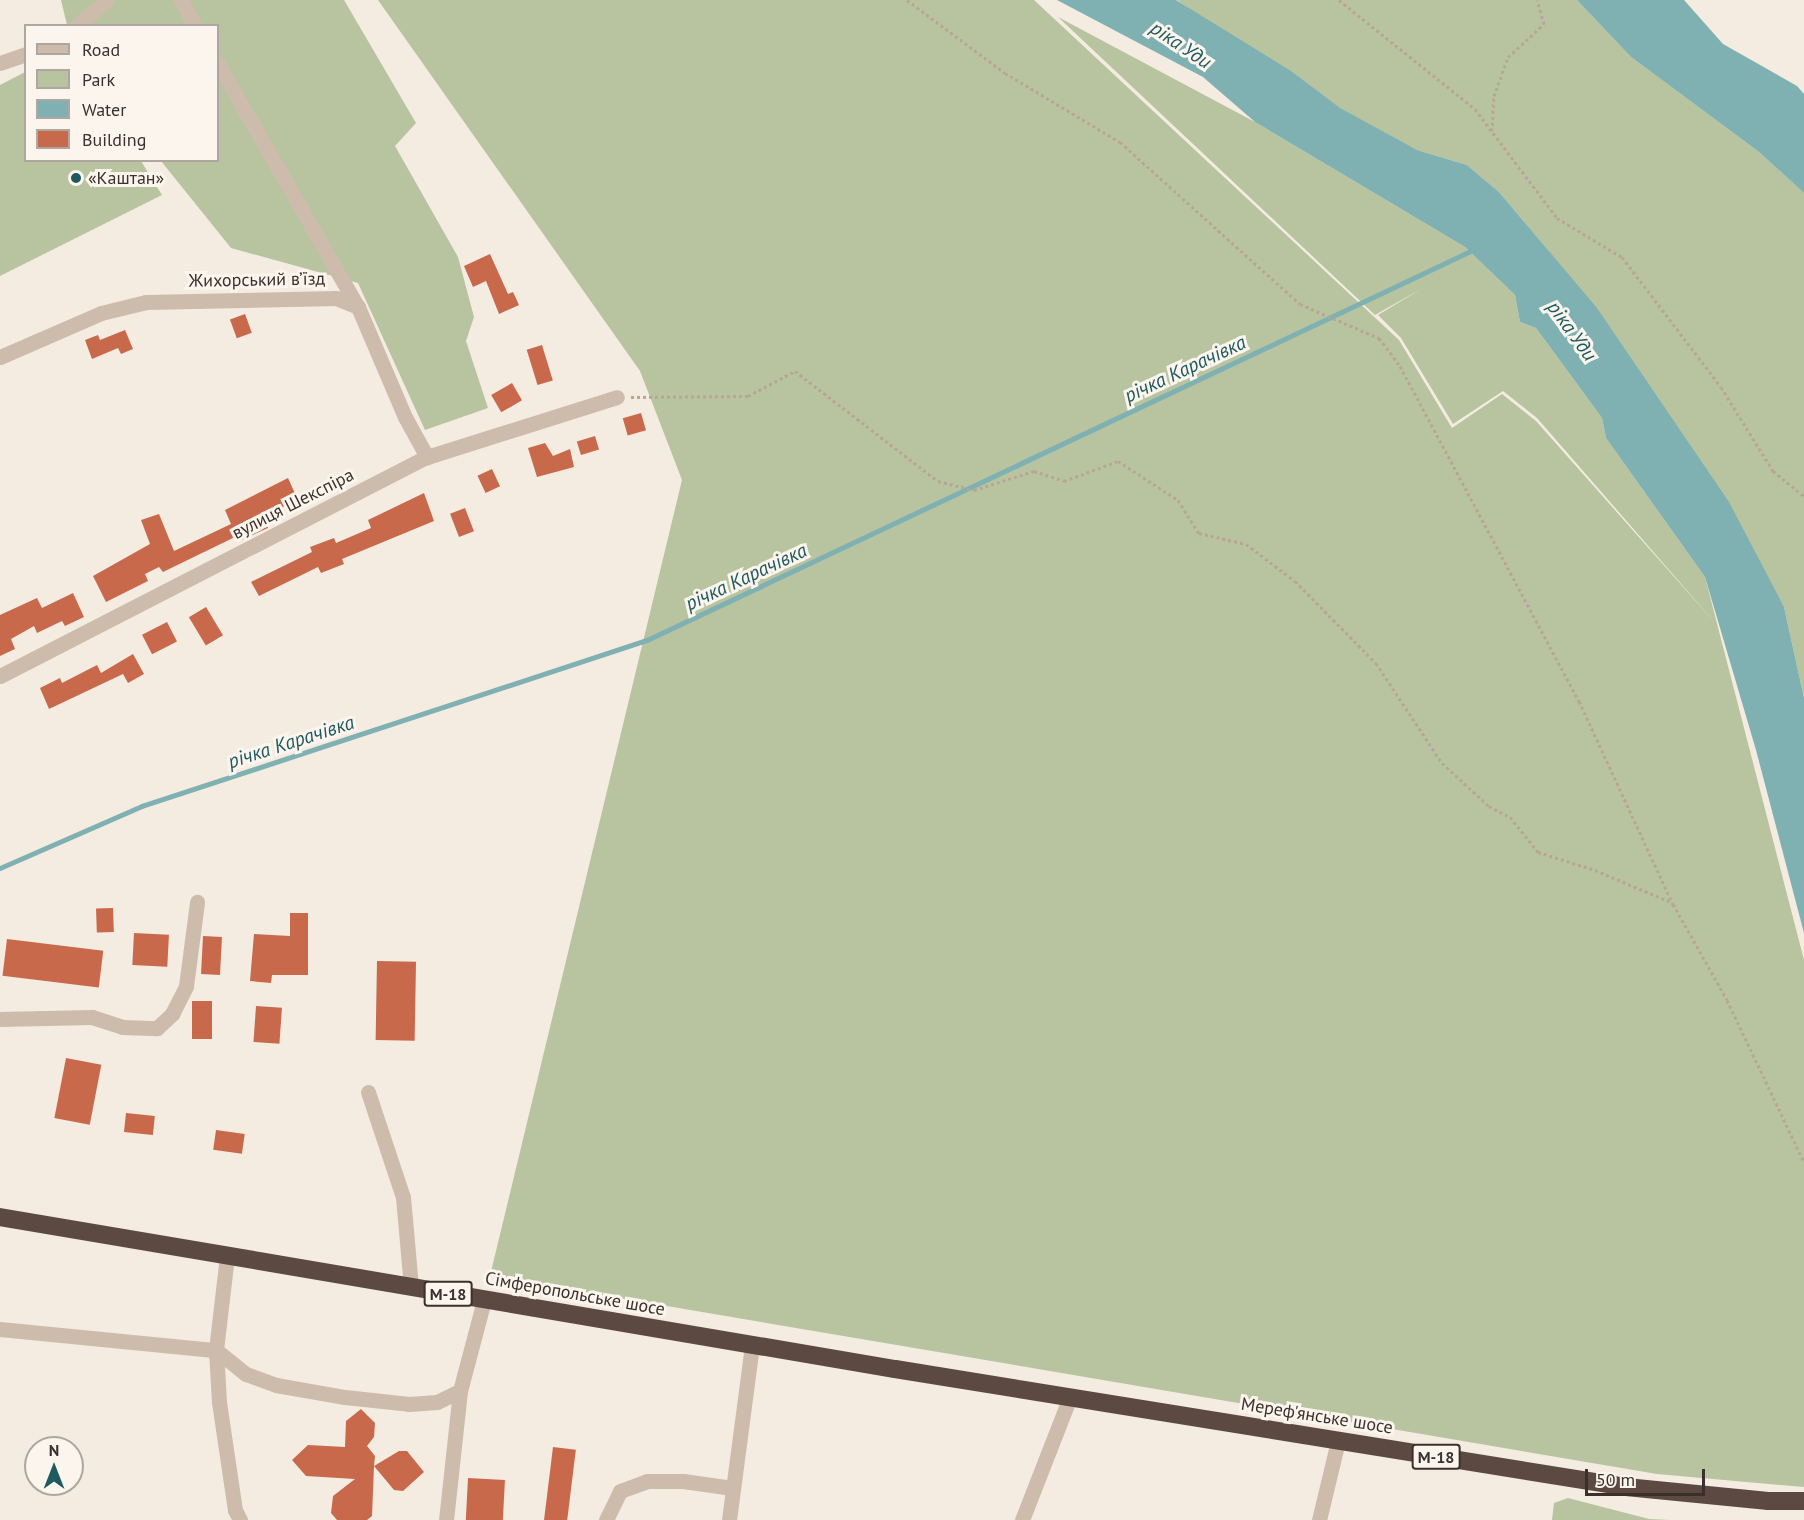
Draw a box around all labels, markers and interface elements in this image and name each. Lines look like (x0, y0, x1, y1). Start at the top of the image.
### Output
water label: ріка Уди (1146, 16, 1216, 74)
legend (24, 24, 219, 162)
text: Road (82, 38, 120, 61)
text: Park (82, 68, 115, 91)
text: Water (82, 98, 126, 121)
text: Building (82, 128, 146, 151)
place label: «Каштан» (88, 167, 164, 189)
marker: «Каштан» (69, 171, 83, 185)
street label: Жихорський в’їзд (189, 268, 325, 292)
water label: ріка Уди (1542, 296, 1602, 366)
water label: річка Карачівка (1120, 330, 1250, 408)
street label: вулиця Шекспіра (228, 464, 358, 544)
water label: річка Карачівка (681, 538, 811, 616)
water label: річка Карачівка (225, 710, 357, 774)
street label: Сімферопольське шосе (483, 1268, 667, 1320)
road number: М-18 (422, 1281, 474, 1307)
street label: Мереф'янське шосе (1240, 1393, 1394, 1439)
north arrow (24, 1436, 84, 1496)
text: N (49, 1440, 59, 1460)
road number: М-18 (1410, 1444, 1462, 1470)
scale bar (1588, 1457, 1708, 1495)
text: 50 m (1596, 1468, 1635, 1491)

